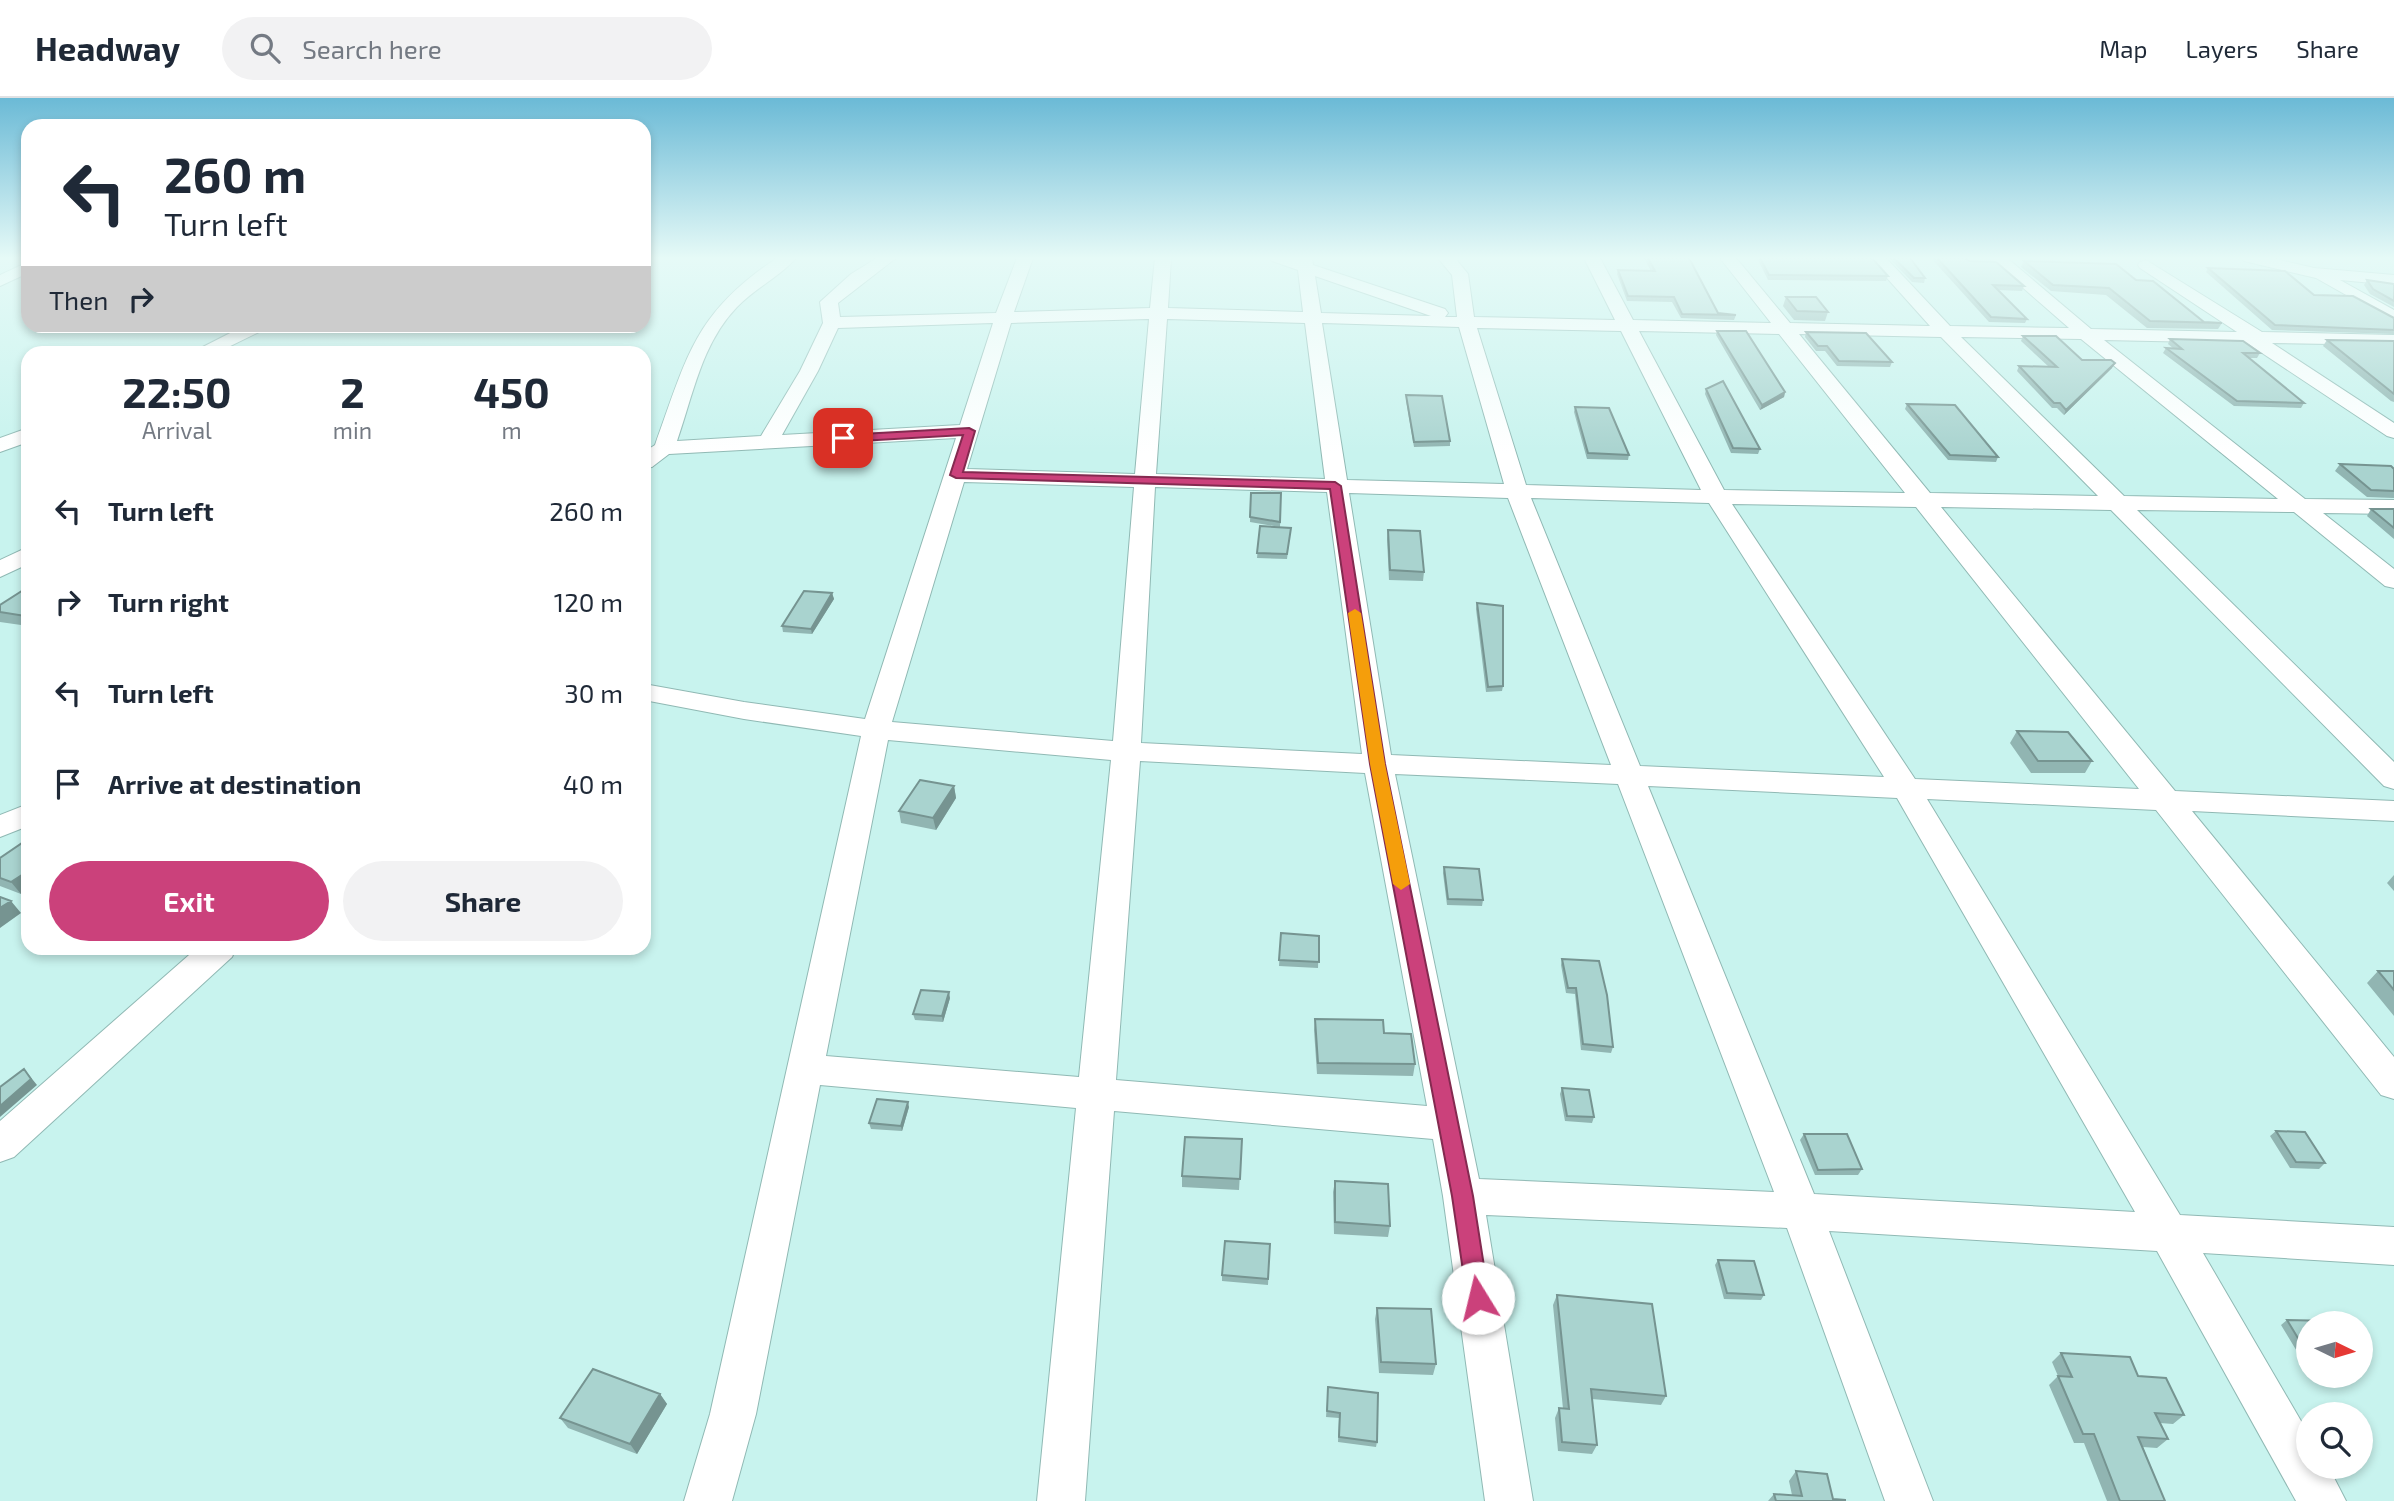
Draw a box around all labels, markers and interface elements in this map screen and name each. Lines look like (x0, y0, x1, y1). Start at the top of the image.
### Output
search box (222, 17, 712, 80)
text: Headway (35, 28, 180, 68)
icon: search (246, 29, 284, 67)
text: Search here (302, 33, 442, 64)
text: Map (2099, 34, 2147, 63)
text: Layers (2185, 34, 2258, 63)
text: Share (2296, 34, 2359, 63)
text: 260 m (164, 144, 306, 203)
icon: left (49, 147, 140, 238)
text: Turn left (164, 204, 288, 242)
icon: right (122, 280, 160, 318)
text: Then (49, 284, 108, 315)
text: 22:50 (122, 366, 232, 416)
text: 2 (340, 366, 365, 416)
text: 450 (473, 366, 550, 416)
pin (813, 408, 873, 468)
text: Arrival (142, 416, 212, 444)
text: min (333, 416, 372, 444)
text: m (501, 416, 522, 444)
icon: arrive (824, 419, 862, 457)
icon: left (49, 492, 87, 530)
text: Turn left (108, 495, 214, 526)
text: 260 m (549, 495, 623, 526)
icon: right (49, 583, 87, 621)
text: Turn right (108, 586, 229, 617)
text: 120 m (554, 586, 623, 617)
icon: left (49, 674, 87, 712)
text: Turn left (108, 677, 214, 708)
text: 30 m (564, 677, 623, 708)
icon: arrive (49, 765, 87, 803)
text: Arrive at destination (108, 768, 361, 799)
text: 40 m (563, 768, 623, 799)
button: Exit (49, 861, 329, 941)
button: Share (343, 861, 623, 941)
position arrow (1441, 1261, 1515, 1335)
north arrow (2296, 1311, 2373, 1388)
map controls (2296, 1311, 2373, 1479)
button: search (2296, 1402, 2373, 1479)

